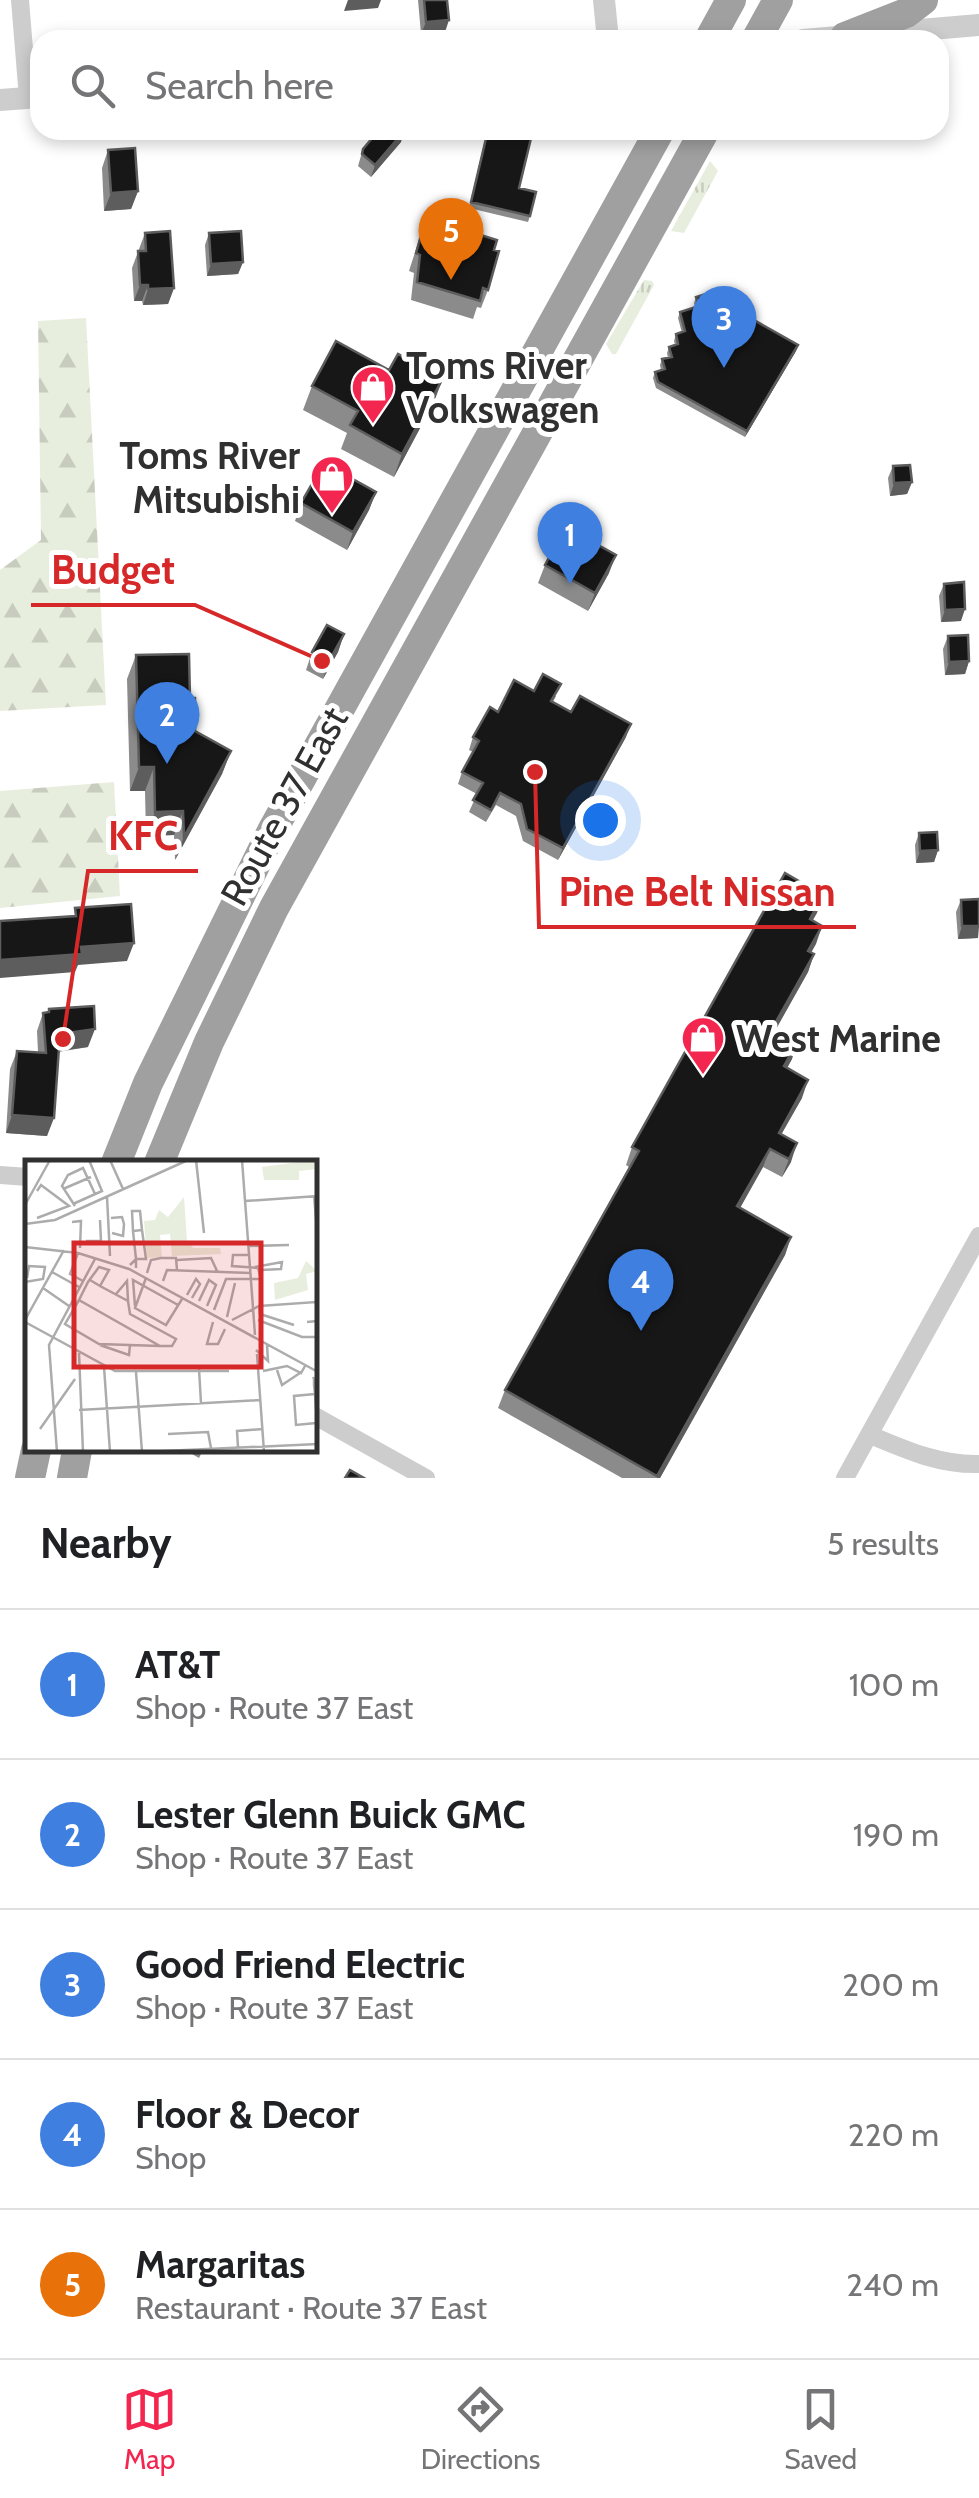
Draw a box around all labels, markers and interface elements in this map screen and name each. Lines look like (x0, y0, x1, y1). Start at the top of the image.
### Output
search box (30, 30, 949, 140)
icon: search (65, 58, 120, 113)
text: Search here (145, 62, 334, 109)
pin: 5 (418, 198, 484, 280)
pin: 3 (692, 286, 756, 368)
place label: Toms River Volkswagen (406, 342, 600, 433)
shop icon: Toms River Volkswagen (350, 364, 396, 425)
place label: Toms River Mitsubishi (119, 432, 300, 523)
shop icon: Toms River Mitsubishi (309, 454, 355, 515)
pin: 1 (538, 502, 602, 584)
callout: Budget (31, 535, 195, 605)
text: Budget (51, 545, 175, 594)
pin: 2 (134, 682, 200, 764)
street label: Route 37 East (210, 698, 358, 913)
your location (575, 795, 626, 846)
callout: KFC (88, 801, 198, 871)
text: KFC (108, 811, 178, 860)
callout: Pine Belt Nissan (539, 857, 856, 927)
text: Pine Belt Nissan (559, 867, 835, 916)
shop icon: West Marine (680, 1015, 726, 1076)
place label: West Marine (736, 1015, 941, 1062)
inset map (25, 1160, 318, 1453)
pin: 4 (608, 1248, 674, 1331)
text: Nearby (40, 1517, 172, 1569)
text: 5 results (827, 1524, 939, 1563)
text: AT&T (135, 1641, 220, 1688)
text: 1 (67, 1665, 78, 1704)
text: 100 m (849, 1665, 939, 1704)
text: Shop · Route 37 East (135, 1688, 413, 1727)
text: Lester Glenn Buick GMC (135, 1791, 526, 1838)
text: 2 (64, 1815, 81, 1854)
text: 190 m (853, 1815, 939, 1854)
text: Shop · Route 37 East (135, 1838, 413, 1877)
text: Good Friend Electric (135, 1941, 465, 1988)
text: 3 (64, 1965, 81, 2004)
text: 200 m (842, 1965, 939, 2004)
text: Shop · Route 37 East (135, 1988, 413, 2027)
text: Floor & Decor (135, 2091, 359, 2138)
text: 4 (63, 2115, 82, 2154)
text: 220 m (848, 2115, 939, 2154)
text: Shop (135, 2138, 206, 2177)
text: Margaritas (135, 2241, 305, 2288)
text: 5 (64, 2265, 81, 2304)
text: 240 m (846, 2265, 939, 2304)
text: Restaurant · Route 37 East (135, 2288, 487, 2327)
tab: Map (122, 2382, 177, 2476)
tab: Directions (421, 2382, 540, 2476)
tab: Saved (784, 2382, 857, 2476)

